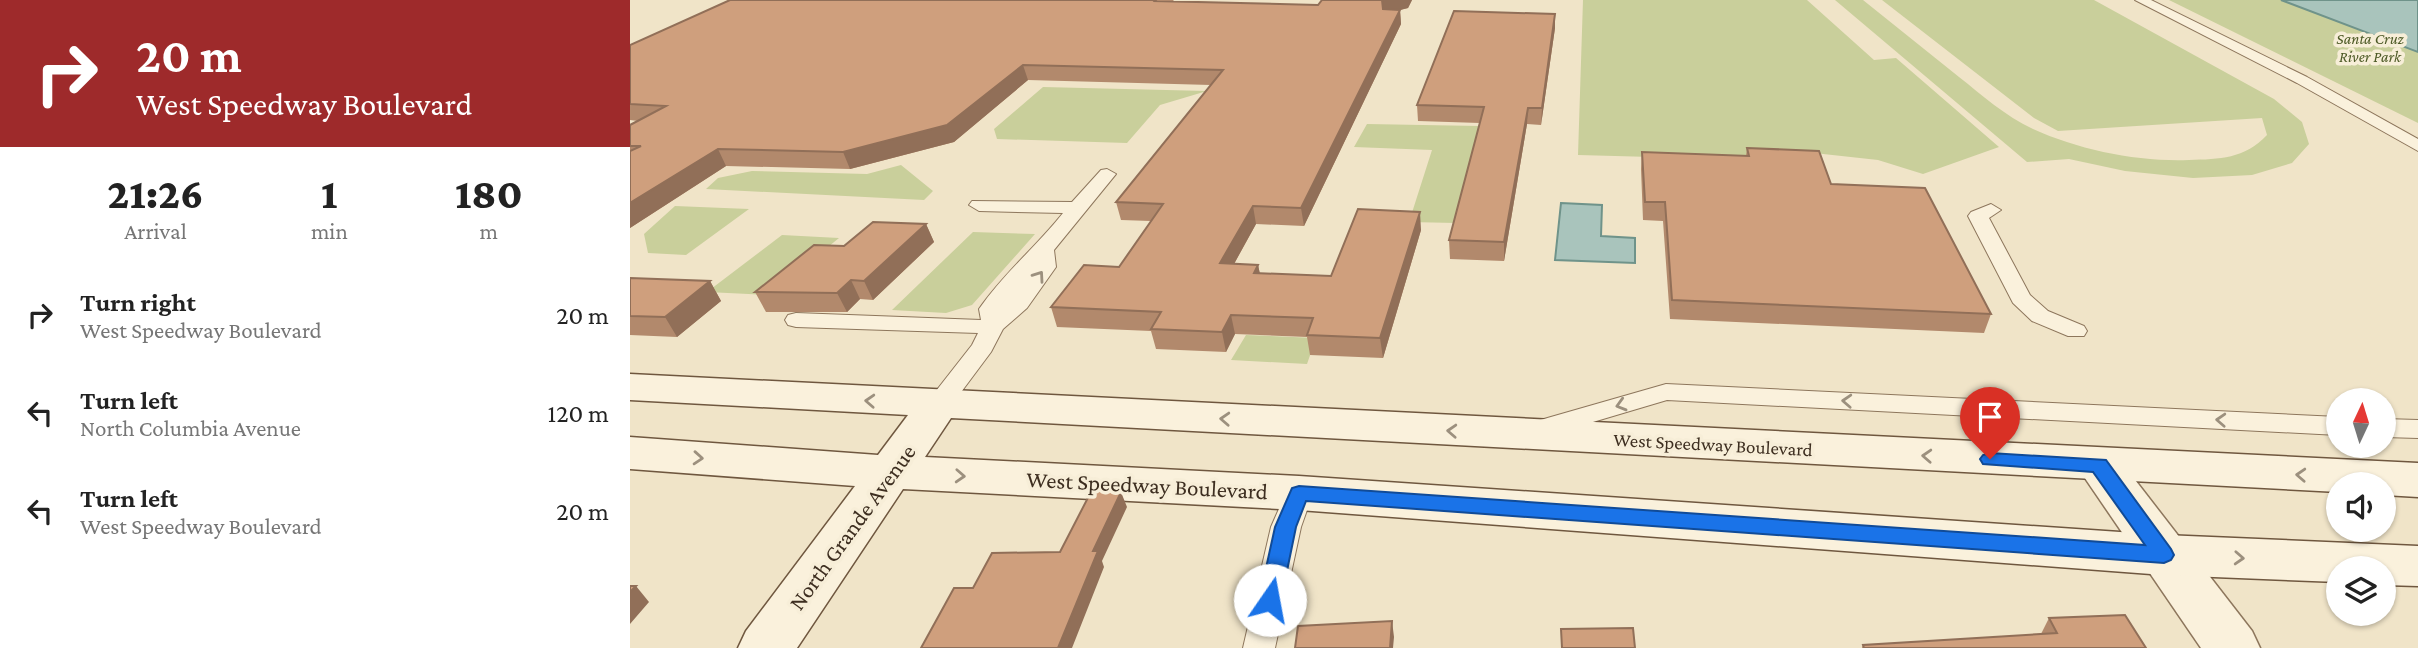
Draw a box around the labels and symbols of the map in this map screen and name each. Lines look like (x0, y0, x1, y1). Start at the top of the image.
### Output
park label: Santa Cruz River Park (2336, 30, 2405, 65)
one-way arrow (1031, 271, 1043, 284)
pin (1960, 387, 2020, 459)
north arrow (2326, 388, 2396, 458)
one-way arrow (865, 394, 876, 409)
one-way arrow (1841, 394, 1852, 409)
one-way arrow (1616, 396, 1628, 411)
one-way arrow (1219, 412, 1230, 427)
one-way arrow (2215, 412, 2226, 427)
one-way arrow (1446, 423, 1457, 438)
street label: West Speedway Boulevard (1613, 429, 1813, 460)
street label: North Grande Avenue (783, 439, 921, 615)
one-way arrow (1921, 448, 1932, 463)
one-way arrow (693, 450, 704, 465)
street label: West Speedway Boulevard (1026, 466, 1268, 504)
one-way arrow (2295, 467, 2306, 482)
one-way arrow (955, 468, 966, 483)
one-way arrow (2233, 550, 2244, 565)
position arrow (1233, 563, 1307, 637)

